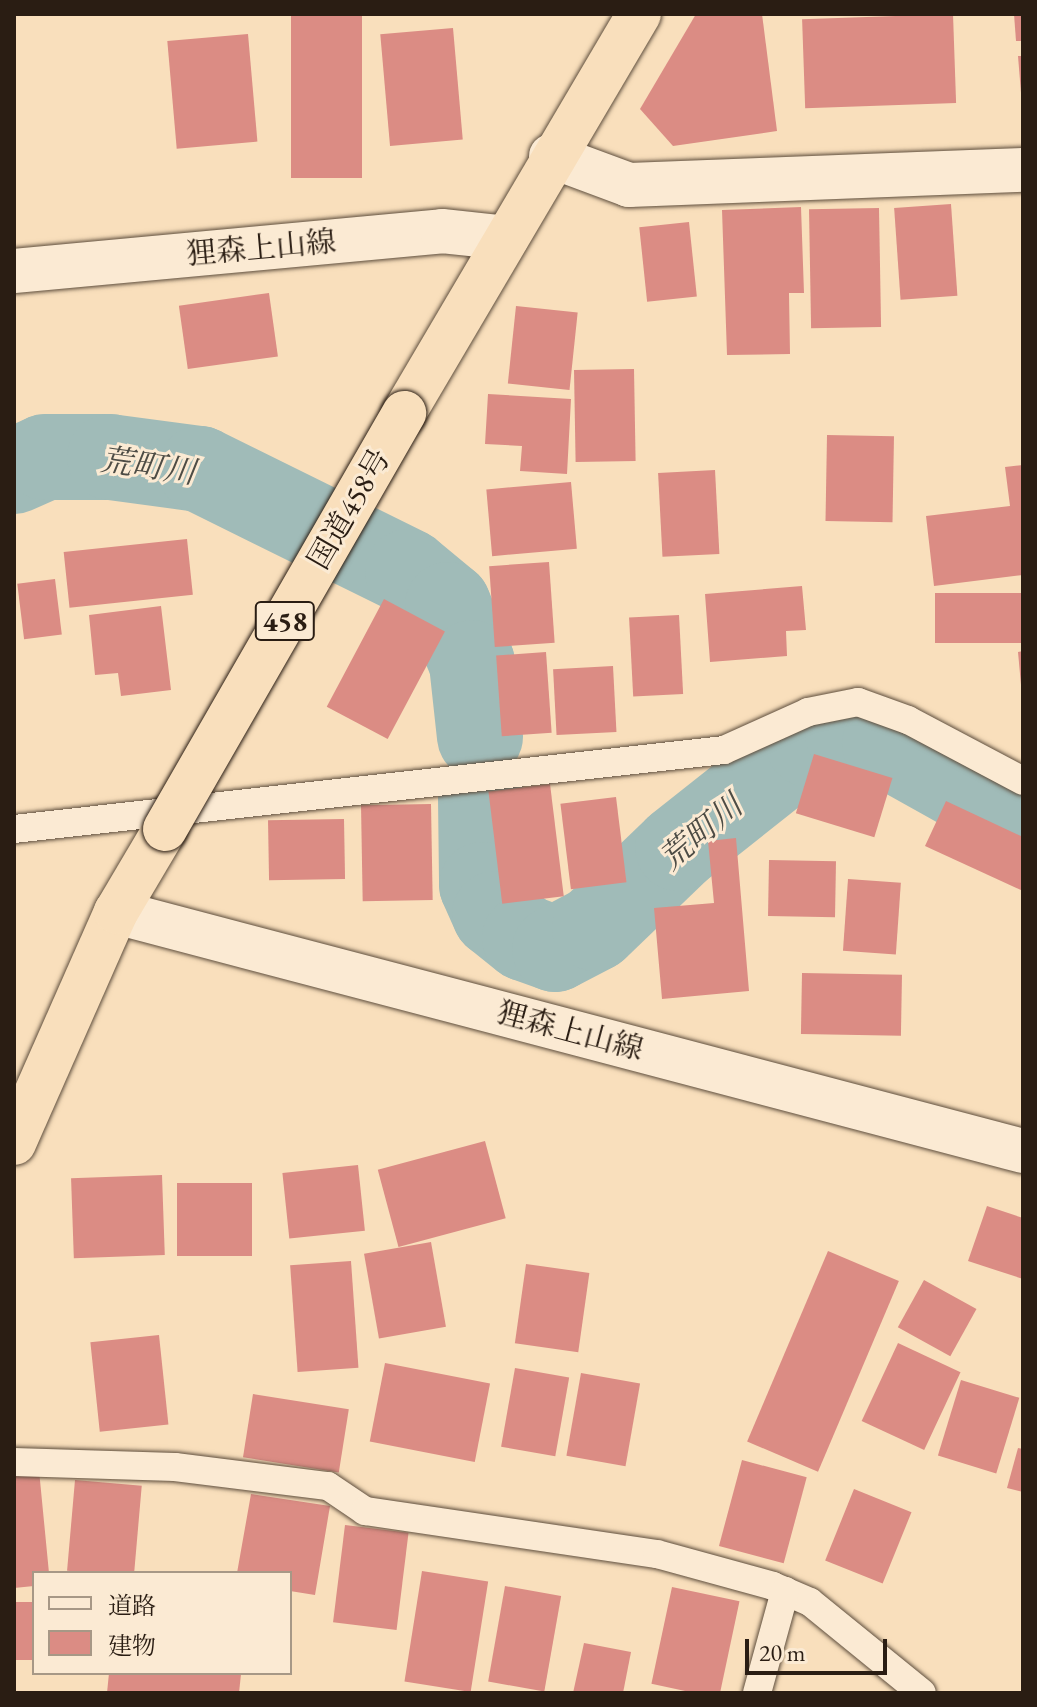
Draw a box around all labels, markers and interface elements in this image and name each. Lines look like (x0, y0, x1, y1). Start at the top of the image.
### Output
street label: 狸森上山線 (185, 224, 337, 272)
water label: 荒町川 (98, 440, 198, 492)
street label: 国道458号 (300, 442, 398, 576)
road number: 458 (253, 597, 317, 645)
water label: 荒町川 (652, 786, 750, 878)
street label: 狸森上山線 (493, 994, 647, 1068)
legend (32, 1571, 292, 1675)
text: 道路 (108, 1590, 156, 1621)
scale bar (749, 1623, 891, 1673)
text: 建物 (108, 1630, 156, 1661)
text: 20 m (759, 1637, 806, 1668)

